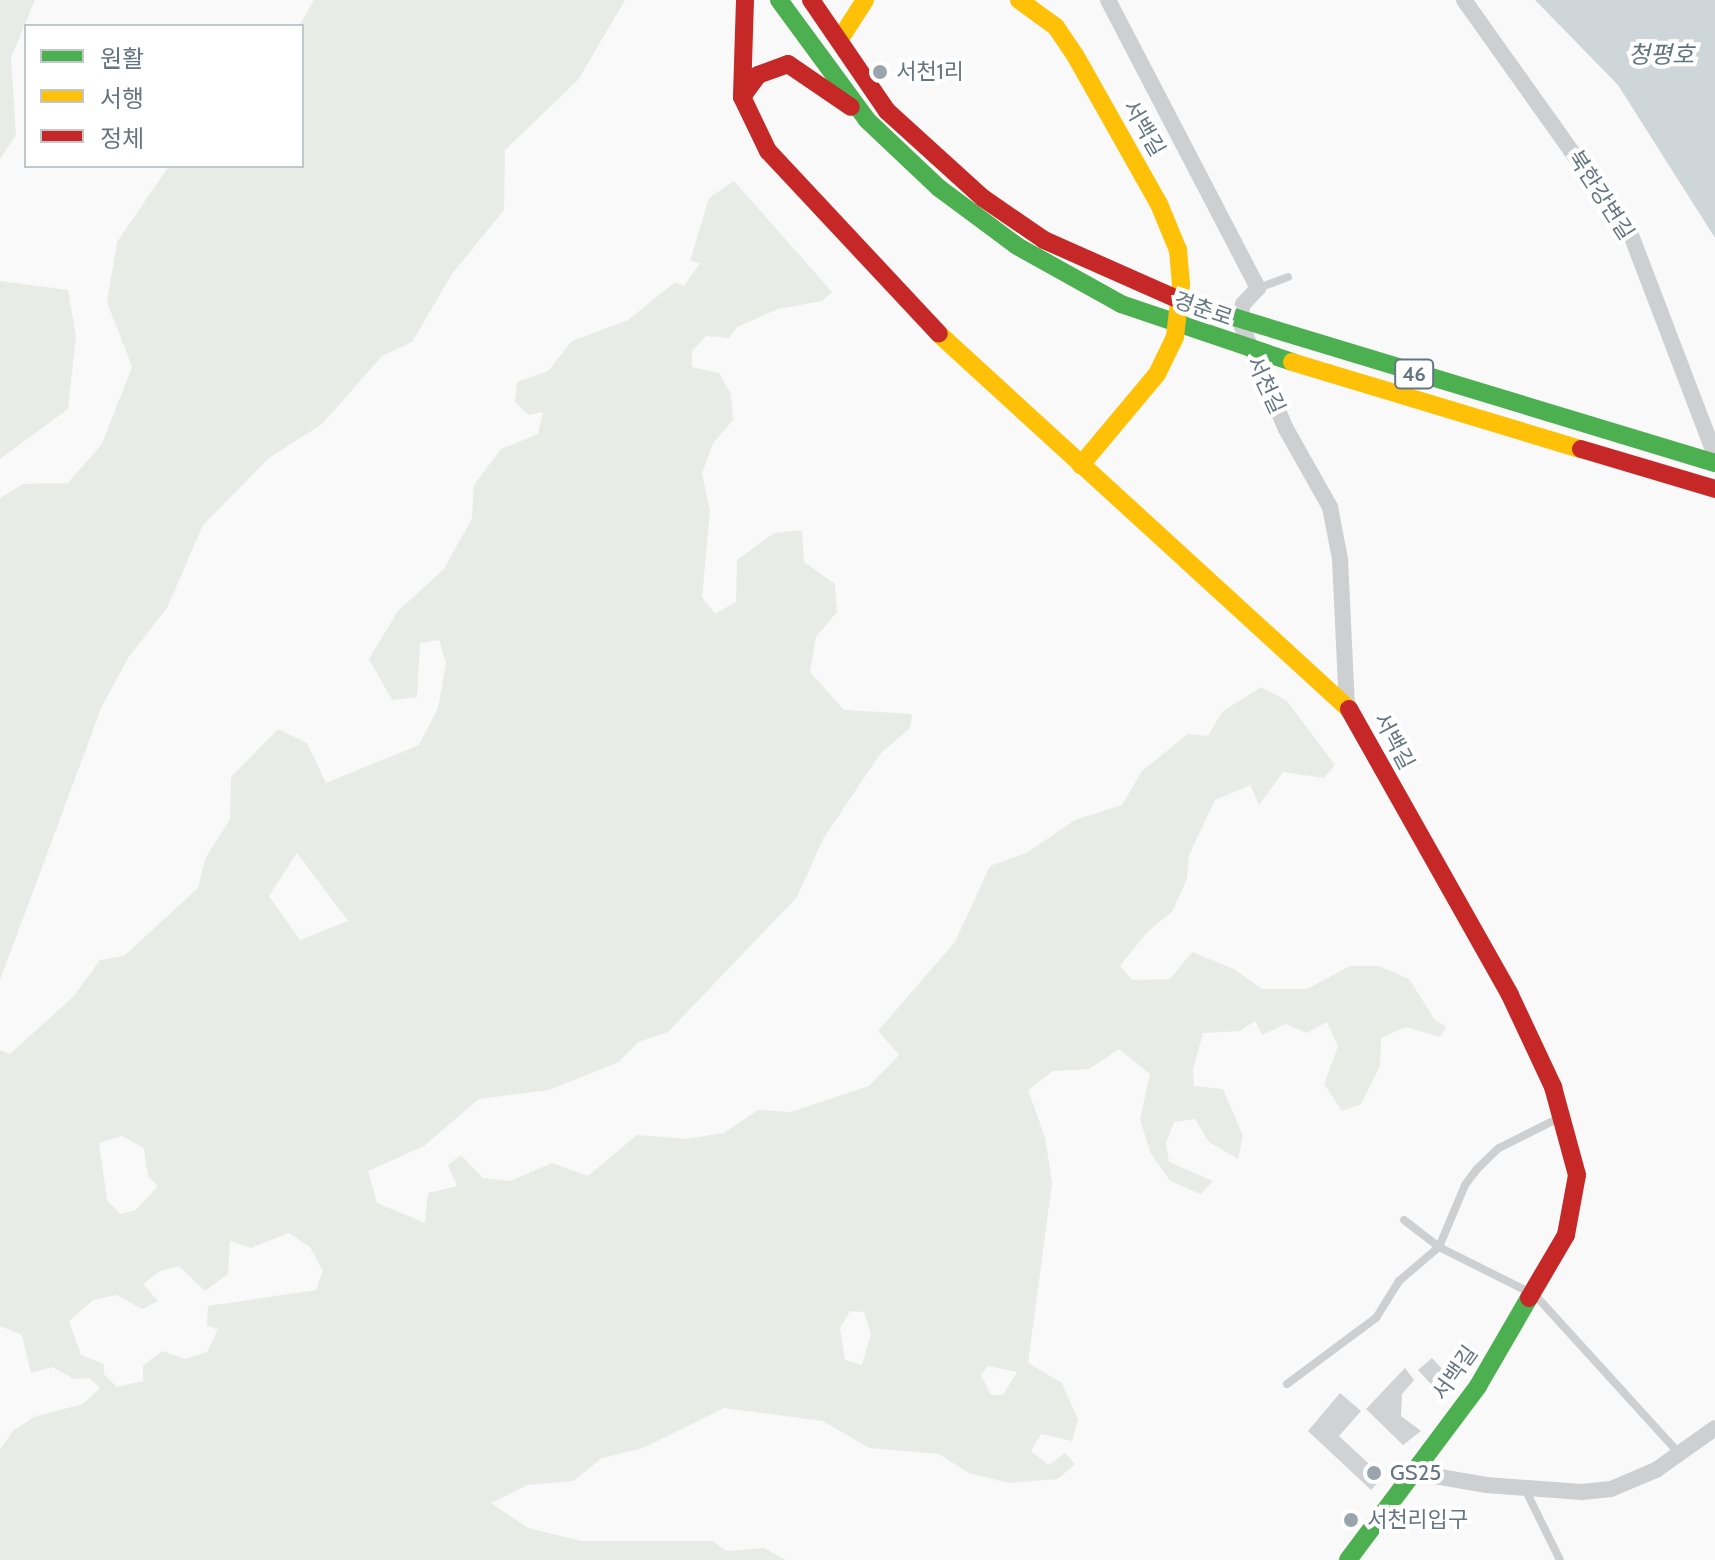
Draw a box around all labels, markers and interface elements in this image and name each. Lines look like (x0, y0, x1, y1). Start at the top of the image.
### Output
legend (24, 24, 304, 168)
water label: 청평호 (1628, 41, 1694, 69)
text: 원활 (100, 44, 144, 73)
place label: 서천1리 (896, 59, 964, 85)
marker: 서천1리 (871, 63, 889, 81)
text: 서행 (100, 84, 144, 113)
street label: 서백길 (1117, 95, 1171, 161)
text: 정체 (100, 124, 144, 153)
street label: 북한강변길 (1562, 145, 1640, 245)
street label: 경춘로 (1170, 287, 1236, 331)
street label: 서천길 (1241, 352, 1291, 418)
road number: 46 (1394, 358, 1434, 390)
street label: 서백길 (1368, 708, 1420, 774)
street label: 서백길 (1427, 1341, 1483, 1405)
place label: GS25 (1390, 1460, 1441, 1486)
marker: GS25 (1365, 1464, 1383, 1482)
place label: 서천리입구 (1367, 1507, 1468, 1533)
marker: 서천리입구 (1342, 1511, 1360, 1529)

